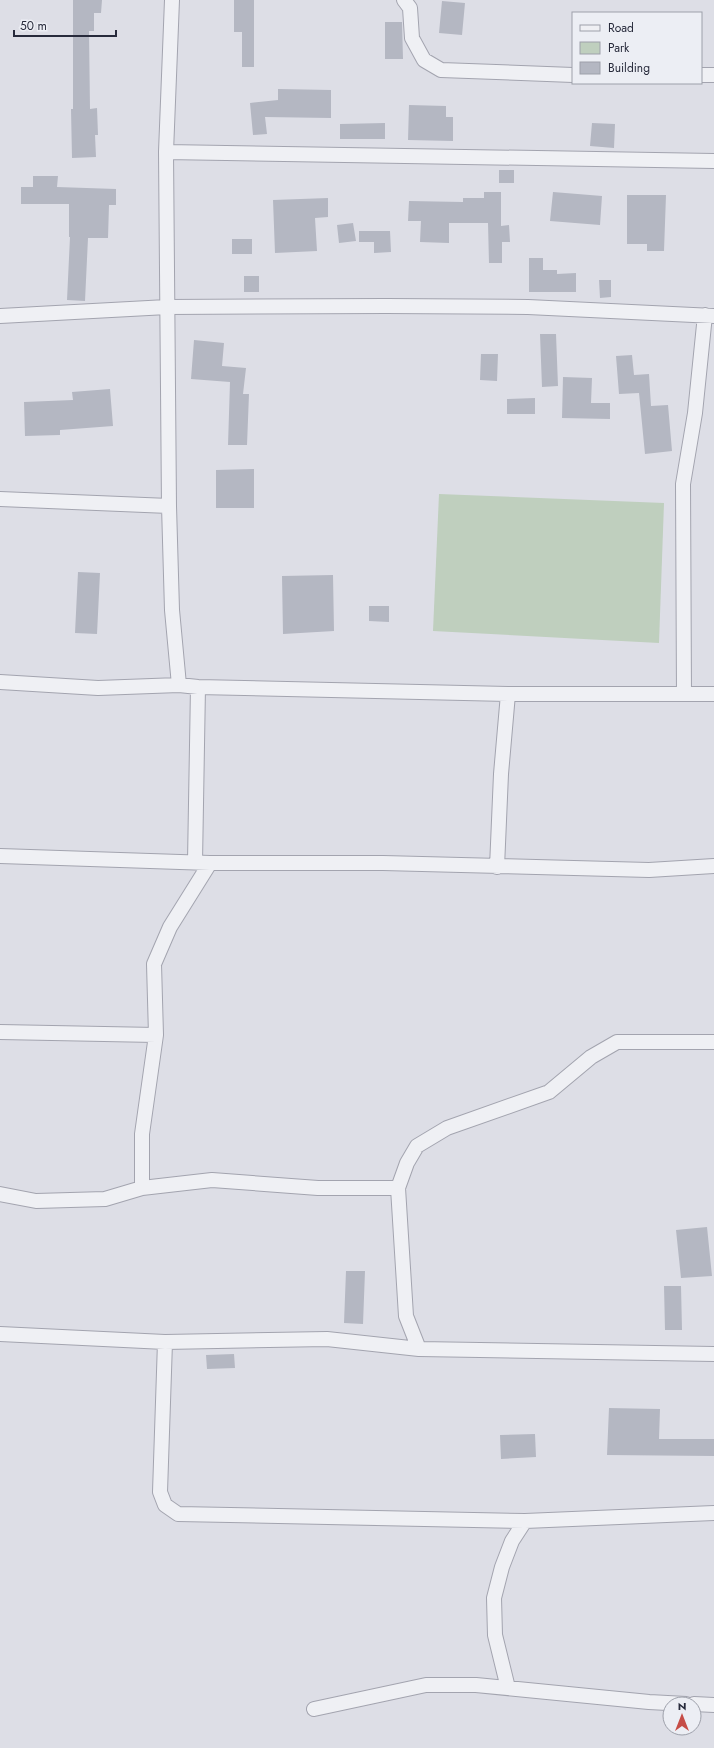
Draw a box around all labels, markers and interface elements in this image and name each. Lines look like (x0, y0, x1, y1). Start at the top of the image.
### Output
scale bar (14, 12, 116, 38)
legend (572, 12, 702, 84)
text: 50 m (20, 17, 47, 35)
text: Road (608, 19, 634, 37)
text: Park (608, 39, 630, 57)
text: Building (608, 59, 650, 77)
north arrow (662, 1696, 702, 1736)
text: N (678, 1698, 686, 1714)

